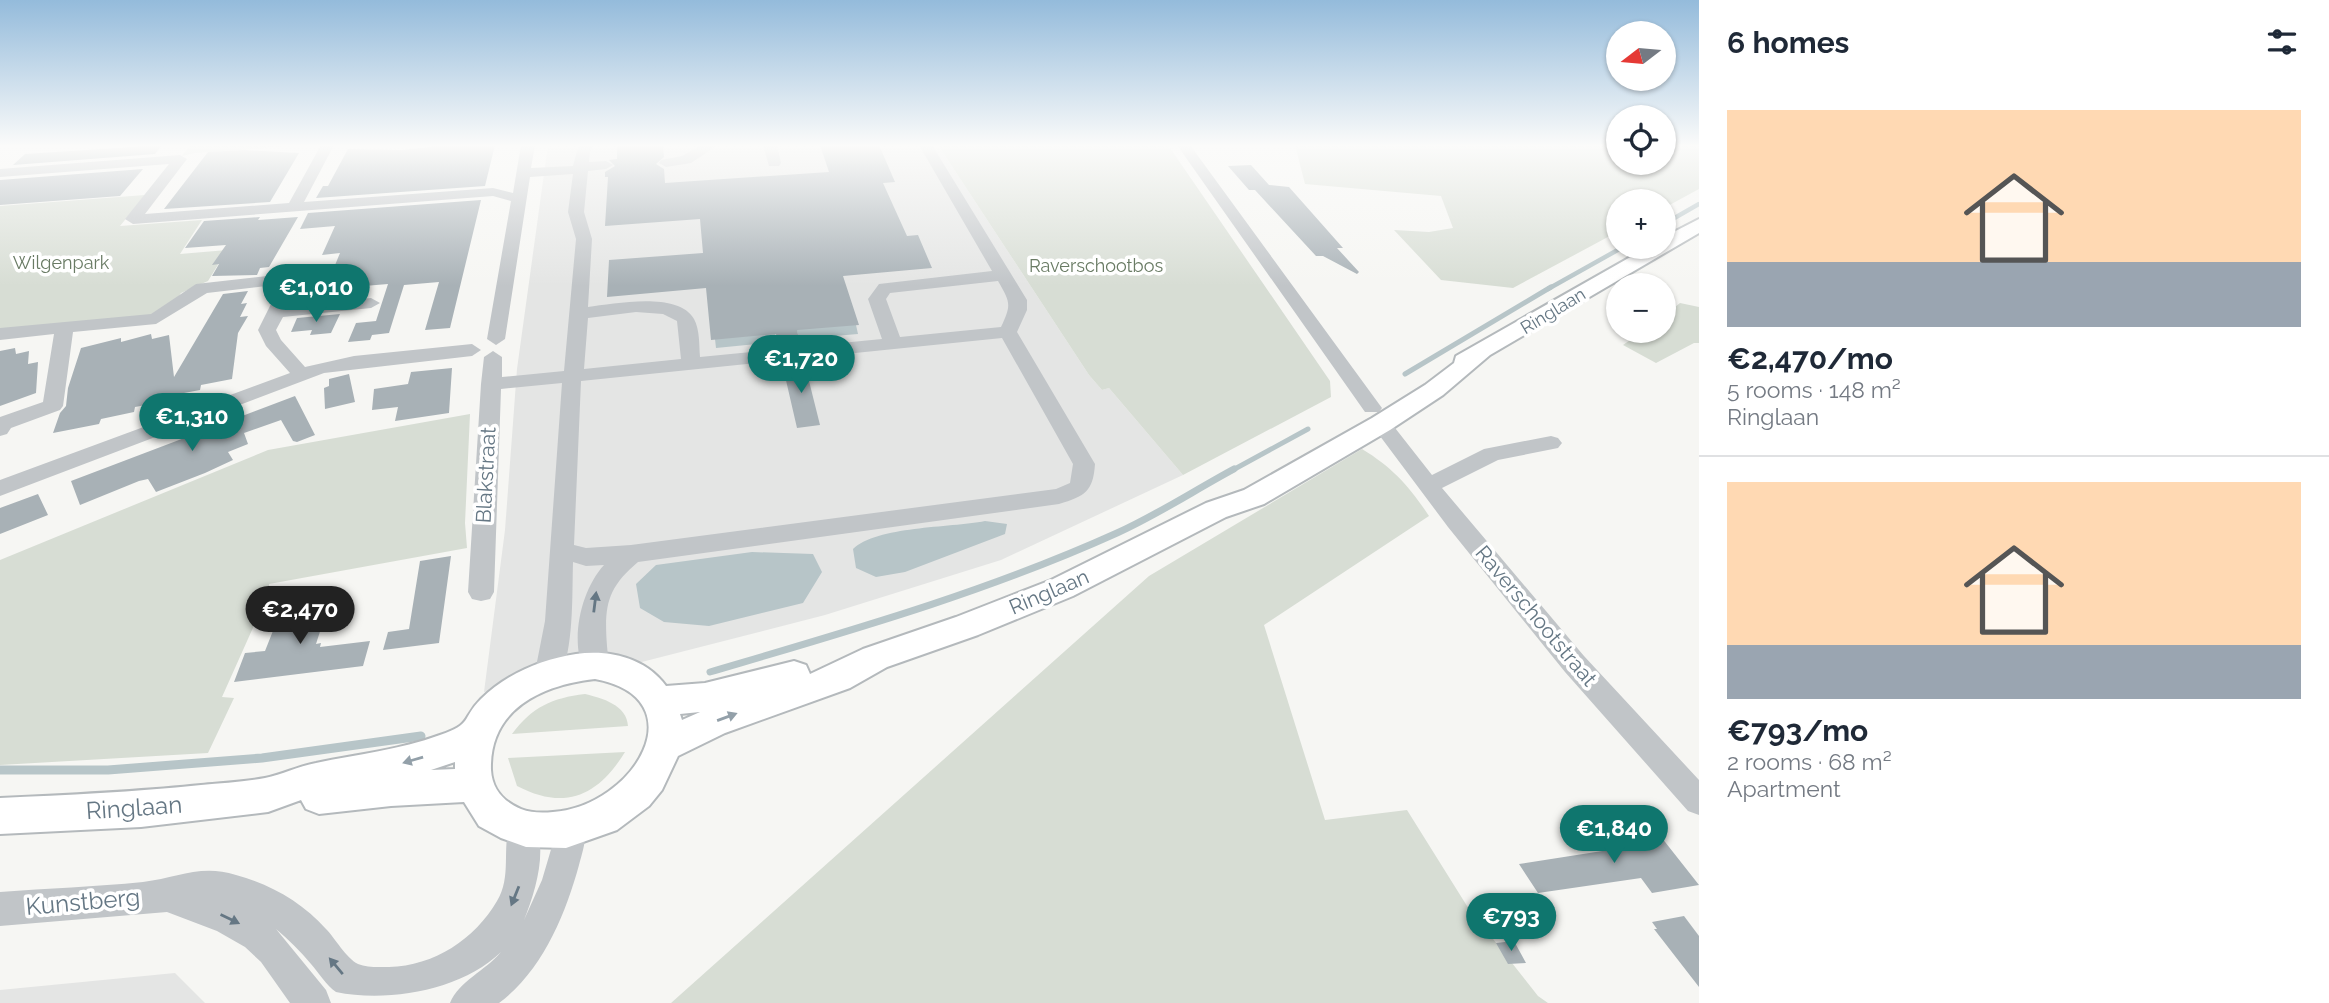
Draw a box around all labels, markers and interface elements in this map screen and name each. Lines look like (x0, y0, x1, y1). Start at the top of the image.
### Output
north arrow (1606, 21, 1676, 91)
map controls (1606, 21, 1676, 343)
icon: filters (2263, 23, 2301, 61)
text: 6 homes (1727, 25, 1849, 60)
button: locate (1606, 105, 1676, 175)
icon: home (1951, 155, 2077, 281)
button: + (1606, 189, 1676, 259)
park label: Wilgenpark (13, 252, 110, 273)
park label: Raverschootbos (1029, 255, 1163, 276)
pin: €1,010 (259, 264, 373, 324)
text: €1,010 (279, 273, 353, 300)
button: − (1606, 273, 1676, 343)
street label: Ringlaan (1516, 283, 1589, 338)
pin: €1,720 (744, 336, 858, 395)
text: €2,470/mo (1727, 341, 1893, 376)
text: €1,720 (764, 344, 838, 371)
text: 5 rooms · 148 m² (1727, 376, 1901, 403)
pin: €1,310 (135, 393, 249, 453)
text: €1,310 (155, 402, 229, 429)
text: Ringlaan (1727, 403, 1819, 430)
street label: Blakstraat (470, 426, 501, 524)
icon: home (1951, 527, 2077, 653)
street label: Raverschootstraat (1470, 541, 1602, 691)
street label: Ringlaan (1005, 564, 1092, 620)
pin: €2,470 (243, 586, 357, 646)
one-way arrow (590, 591, 601, 613)
text: €2,470 (262, 595, 338, 622)
one-way arrow (716, 711, 737, 722)
text: €793/mo (1727, 713, 1868, 748)
text: 2 rooms · 68 m² (1727, 748, 1892, 775)
one-way arrow (401, 755, 423, 766)
text: Apartment (1727, 775, 1841, 802)
street label: Ringlaan (85, 790, 183, 825)
pin: €1,840 (1557, 806, 1671, 865)
text: €1,840 (1576, 814, 1652, 841)
street label: Kunstberg (25, 882, 141, 921)
one-way arrow (510, 886, 521, 907)
pin: €793 (1470, 894, 1552, 953)
text: €793 (1482, 902, 1540, 929)
one-way arrow (220, 914, 240, 925)
one-way arrow (328, 957, 344, 975)

